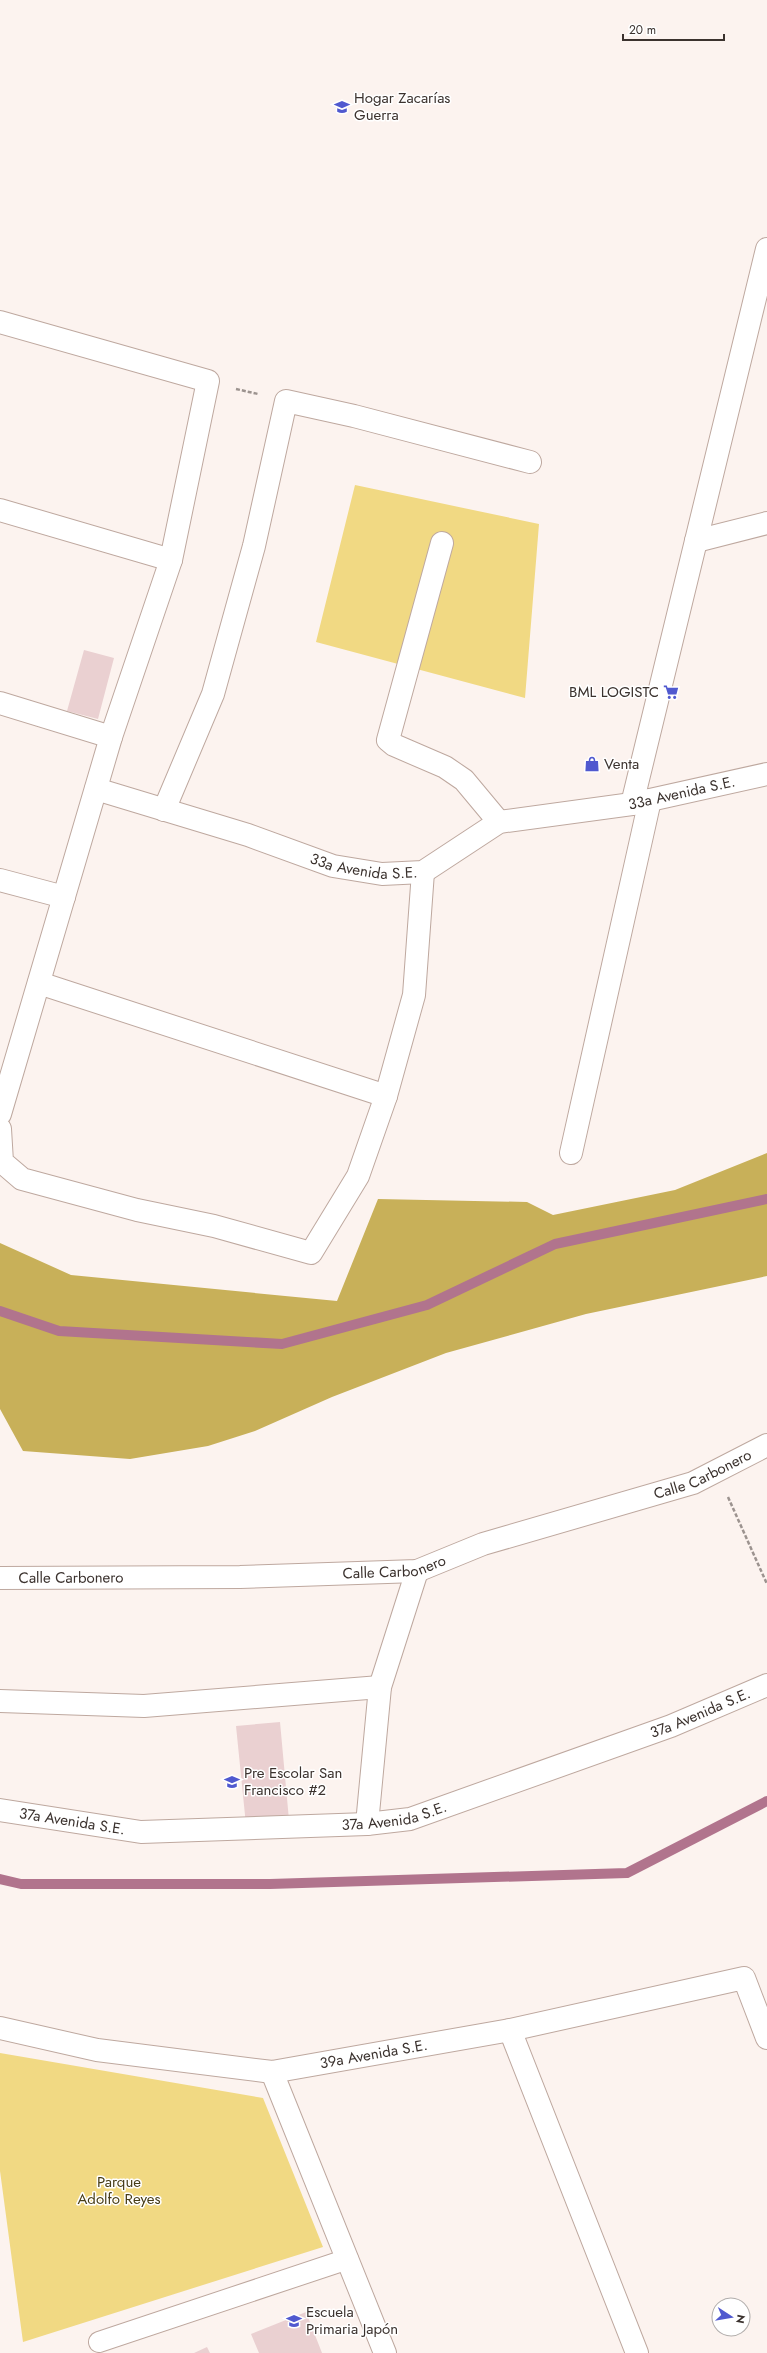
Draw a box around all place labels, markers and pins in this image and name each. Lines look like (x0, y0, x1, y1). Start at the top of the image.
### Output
place label: Hogar Zacarías Guerra (354, 87, 450, 126)
school or university icon: Hogar Zacarías Guerra (333, 98, 351, 116)
place label: BML LOGISTC (569, 681, 659, 703)
supermarket icon: BML LOGISTC (662, 683, 680, 701)
place label: Venta (604, 753, 639, 775)
shop icon: Venta (583, 755, 601, 773)
place label: Pre Escolar San Francisco #2 (244, 1762, 342, 1801)
school or university icon: Pre Escolar San Francisco #2 (223, 1773, 241, 1791)
place label: Escuela Primaria Japón (306, 2301, 398, 2340)
school or university icon: Escuela Primaria Japón (285, 2312, 303, 2330)

